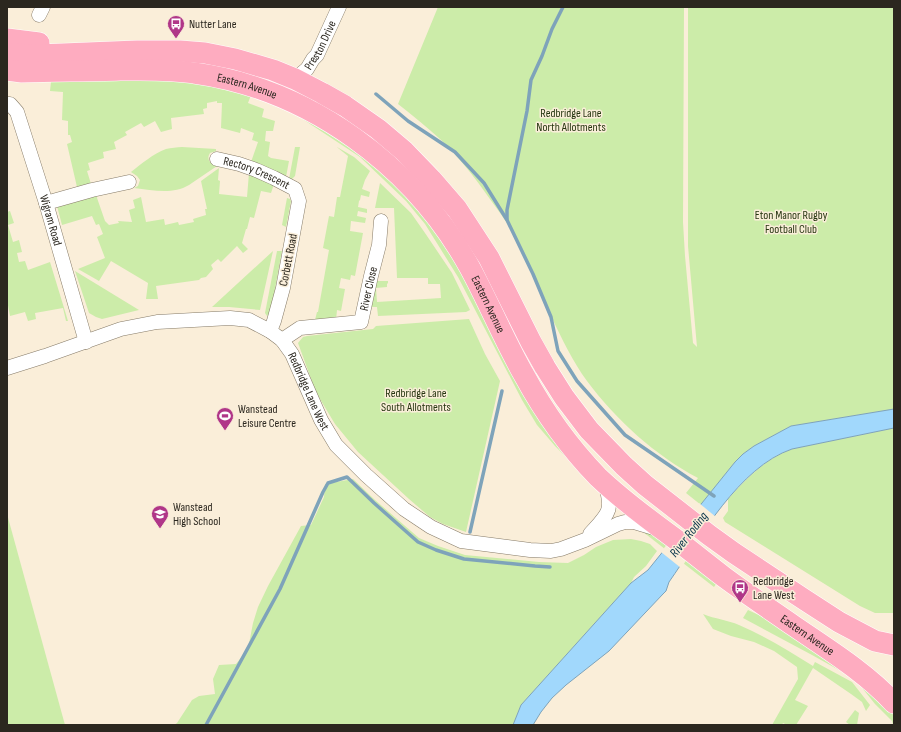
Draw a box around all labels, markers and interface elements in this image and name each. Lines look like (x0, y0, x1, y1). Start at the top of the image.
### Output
bus stop icon: Nutter Lane (166, 14, 186, 39)
place label: Nutter Lane (189, 17, 237, 32)
street label: Preston Drive (301, 18, 340, 73)
street label: Eastern Avenue (216, 70, 279, 103)
park label: Redbridge Lane North Allotments (536, 106, 606, 135)
street label: Rectory Crescent (222, 154, 292, 193)
street label: Wigram Road (36, 193, 65, 248)
park label: Eton Manor Rugby Football Club (755, 208, 828, 237)
street label: Corbett Road (276, 233, 301, 288)
street label: River Close (357, 265, 381, 312)
street label: Eastern Avenue (467, 273, 508, 336)
street label: Redbridge Lane West (284, 350, 333, 433)
park label: Redbridge Lane South Allotments (381, 386, 451, 415)
place label: Wanstead Leisure Centre (238, 402, 296, 431)
sports icon: Wanstead Leisure Centre (215, 406, 235, 431)
place label: Wanstead High School (173, 500, 220, 529)
school or university icon: Wanstead High School (150, 504, 170, 529)
water label: River Roding (666, 508, 712, 561)
place label: Redbridge Lane West (753, 574, 795, 603)
bus stop icon: Redbridge Lane West (730, 578, 750, 603)
street label: Eastern Avenue (777, 612, 837, 659)

